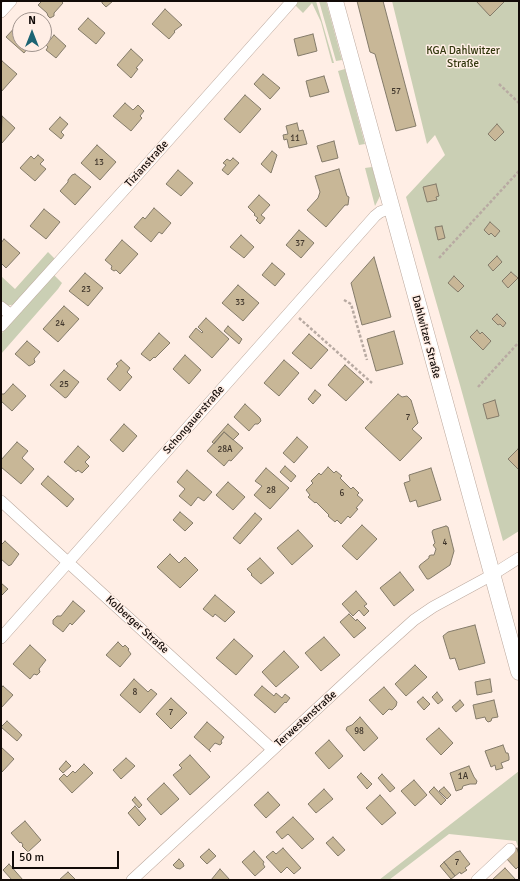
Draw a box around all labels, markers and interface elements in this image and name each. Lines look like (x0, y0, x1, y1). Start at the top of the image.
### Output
north arrow (12, 12, 52, 52)
text: N (28, 14, 36, 27)
park label: KGA Dahlwitzer Straße (426, 44, 500, 70)
house number: 57 (391, 87, 401, 97)
house number: 11 (290, 134, 300, 144)
street label: Tizianstraße (123, 138, 171, 190)
house number: 13 (94, 158, 104, 168)
house number: 37 (295, 239, 305, 249)
house number: 23 (81, 285, 91, 295)
street label: Dahlwitzer Straße (409, 294, 443, 380)
house number: 33 (235, 298, 245, 308)
house number: 24 (55, 319, 65, 329)
house number: 25 (59, 380, 69, 390)
street label: Schongauerstraße (161, 383, 227, 457)
house number: 7 (406, 413, 410, 423)
house number: 28A (217, 445, 233, 455)
house number: 28 (266, 486, 276, 496)
house number: 6 (340, 489, 344, 499)
house number: 4 (443, 538, 447, 548)
street label: Kolberger Straße (103, 593, 171, 657)
house number: 8 (133, 688, 137, 698)
street label: Terwestenstraße (273, 688, 339, 750)
house number: 7 (169, 708, 173, 718)
house number: 98 (354, 727, 364, 737)
house number: 1A (458, 772, 468, 782)
scale bar (14, 843, 121, 869)
text: 50 m (19, 850, 44, 865)
house number: 7 (455, 858, 459, 868)

